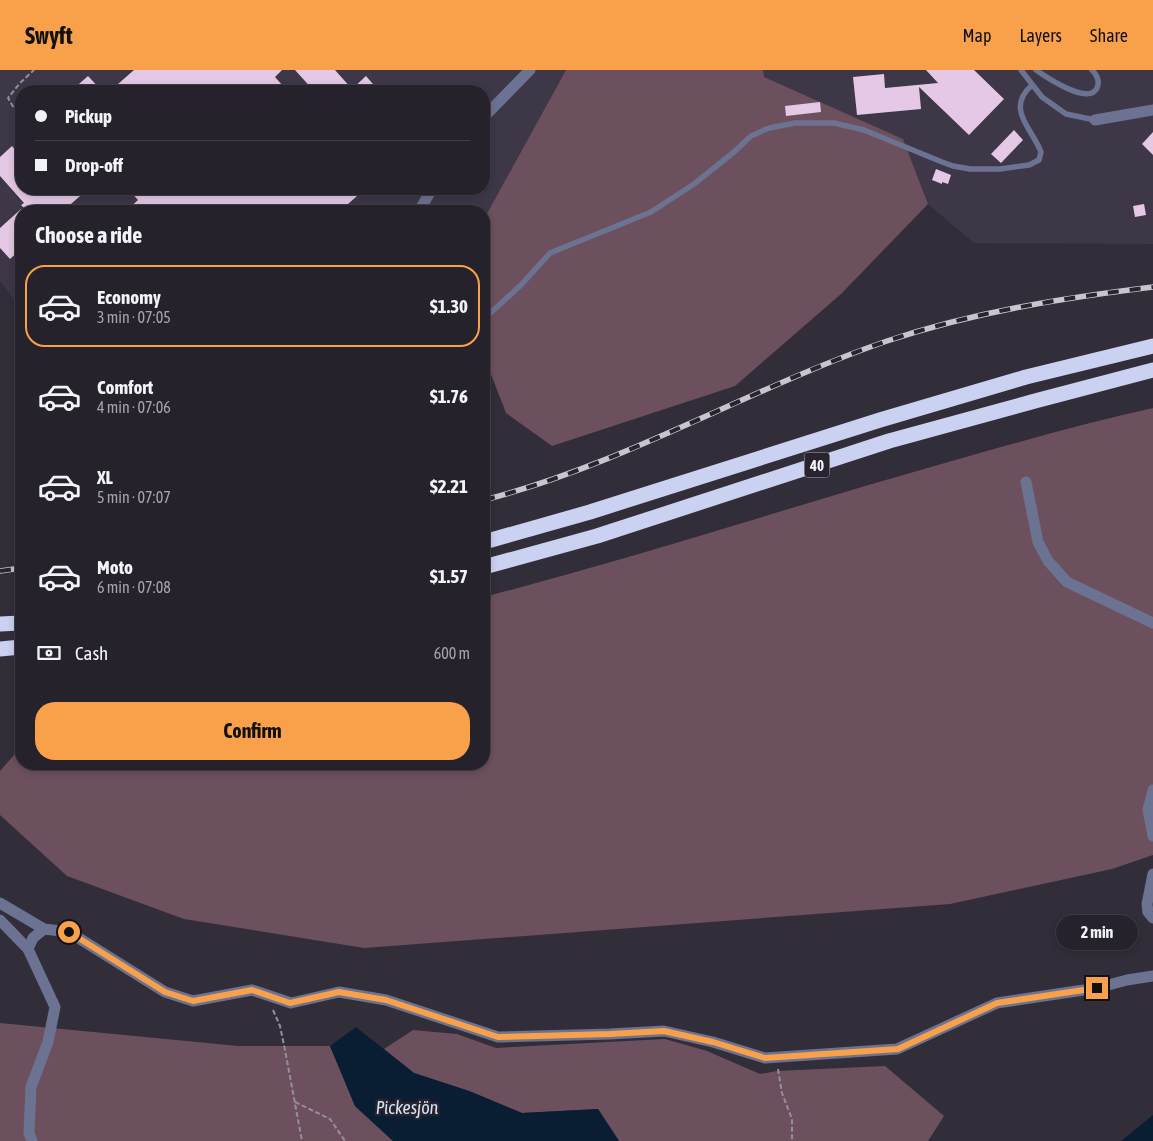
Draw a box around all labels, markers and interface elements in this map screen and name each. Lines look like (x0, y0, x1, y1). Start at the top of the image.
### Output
text: Swyft (25, 22, 73, 49)
text: Map (962, 25, 991, 46)
text: Layers (1019, 25, 1062, 46)
text: Share (1090, 25, 1128, 46)
text: Pickup (65, 105, 112, 127)
text: Drop-off (65, 154, 123, 176)
text: Choose a ride (35, 222, 142, 248)
icon: car (37, 284, 82, 329)
text: Economy (97, 286, 161, 308)
text: $1.30 (430, 295, 468, 317)
text: 3 min · 07:05 (97, 308, 171, 326)
icon: car (37, 374, 82, 419)
text: Comfort (97, 376, 153, 398)
text: $1.76 (430, 385, 468, 407)
text: 4 min · 07:06 (97, 398, 171, 416)
road number: 40 (804, 452, 830, 478)
icon: car (37, 464, 82, 509)
text: XL (97, 466, 113, 488)
text: $2.21 (430, 475, 468, 497)
text: 5 min · 07:07 (97, 488, 171, 506)
icon: car (37, 554, 82, 599)
text: Moto (97, 556, 133, 578)
text: $1.57 (430, 565, 468, 587)
text: 6 min · 07:08 (97, 578, 171, 596)
icon: cash (35, 639, 63, 667)
text: Cash (75, 642, 108, 664)
text: 600 m (434, 644, 470, 662)
button: Confirm (35, 702, 470, 760)
callout: 2 min (1056, 916, 1138, 950)
route start (58, 921, 80, 943)
text: 2 min (1081, 923, 1113, 941)
route end (1086, 977, 1108, 999)
water label: Pickesjön (376, 1097, 439, 1118)

